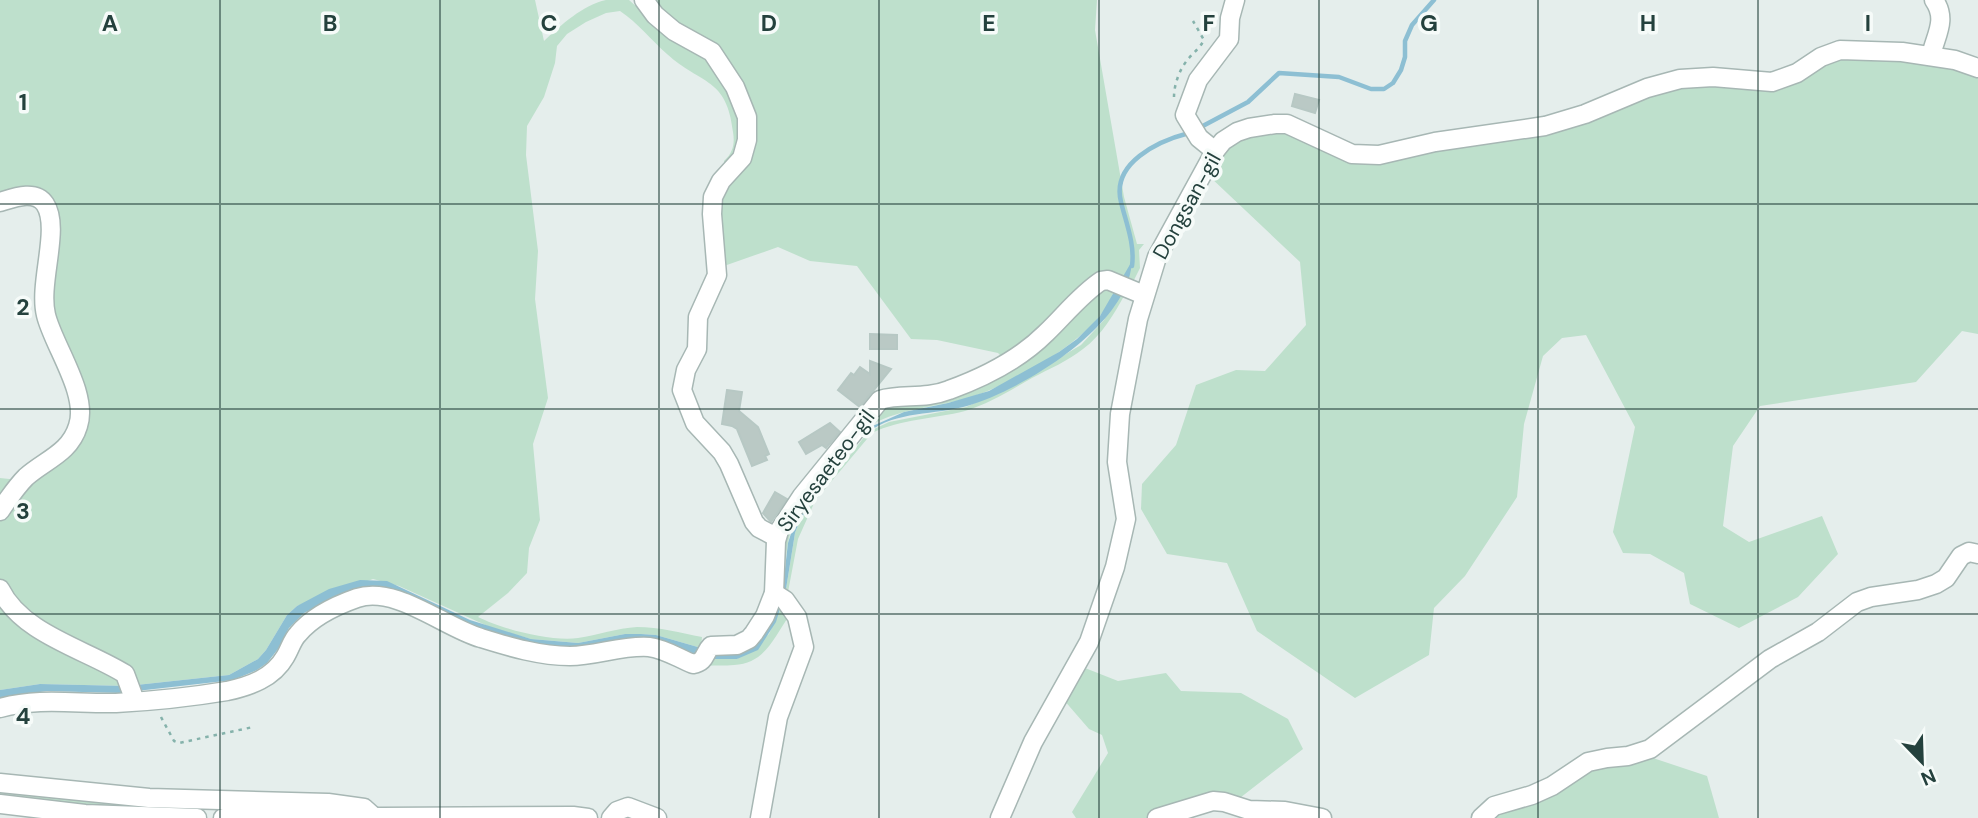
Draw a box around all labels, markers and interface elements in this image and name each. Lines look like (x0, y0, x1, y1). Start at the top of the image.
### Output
text: A (102, 8, 118, 38)
text: B (323, 8, 337, 38)
text: C (541, 8, 557, 38)
text: D (761, 8, 777, 38)
text: E (982, 8, 996, 38)
text: F (1203, 8, 1216, 38)
text: G (1420, 8, 1438, 38)
text: H (1640, 8, 1656, 38)
text: I (1865, 8, 1871, 38)
text: 1 (19, 87, 27, 117)
street label: Dongsan-gil (1146, 148, 1228, 264)
text: 2 (16, 292, 30, 322)
street label: Siryesaeteo-gil (771, 404, 881, 538)
text: 3 (16, 496, 30, 526)
text: 4 (16, 701, 31, 731)
north arrow (1887, 727, 1957, 797)
text: N (1917, 763, 1940, 791)

